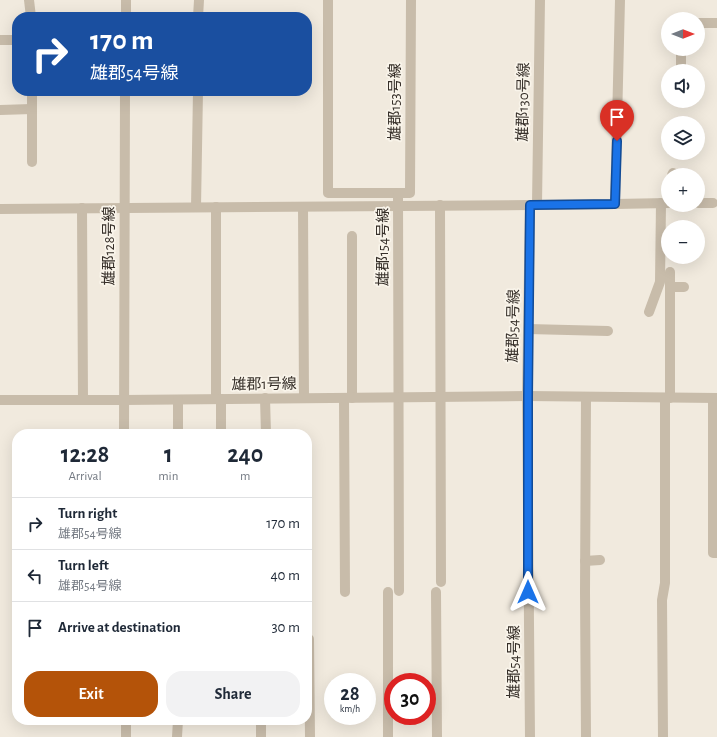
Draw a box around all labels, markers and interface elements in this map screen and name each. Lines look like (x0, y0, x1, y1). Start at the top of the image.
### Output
north arrow (661, 12, 705, 56)
map controls (661, 12, 705, 264)
text: 170 m (90, 27, 154, 55)
icon: right (24, 28, 76, 80)
street label: 雄郡130号線 (514, 62, 532, 142)
street label: 雄郡153号線 (387, 63, 403, 141)
button: sound (661, 64, 705, 108)
text: 雄郡54号線 (90, 65, 178, 83)
pin (600, 100, 634, 141)
icon: arrive (606, 106, 628, 128)
button: layers (661, 116, 705, 160)
button: + (661, 168, 705, 212)
street label: 雄郡128号線 (101, 206, 117, 286)
street label: 雄郡154号線 (375, 208, 391, 286)
button: − (661, 220, 705, 264)
street label: 雄郡54号線 (504, 289, 522, 363)
street label: 雄郡1号線 (231, 375, 297, 393)
text: 12:28 (61, 443, 109, 467)
text: 1 (164, 443, 173, 467)
text: 240 (227, 443, 263, 467)
text: Arrival (68, 470, 102, 483)
text: min (158, 470, 178, 483)
text: m (240, 470, 250, 483)
text: Turn right (58, 506, 117, 521)
icon: right (24, 513, 46, 535)
text: 170 m (266, 516, 300, 531)
text: 雄郡54号線 (58, 528, 122, 541)
text: Turn left (58, 558, 109, 573)
icon: left (24, 565, 46, 587)
text: 40 m (270, 568, 300, 583)
position arrow (507, 571, 549, 613)
text: 雄郡54号線 (58, 580, 122, 593)
icon: arrive (24, 617, 46, 639)
text: Arrive at destination (58, 620, 181, 635)
text: 30 m (271, 620, 300, 635)
street label: 雄郡54号線 (506, 625, 522, 699)
button: Exit (24, 671, 158, 717)
button: Share (166, 671, 300, 717)
speed limit sign: 30 (384, 673, 436, 725)
text: 28 (340, 684, 360, 704)
text: km/h (340, 704, 360, 714)

